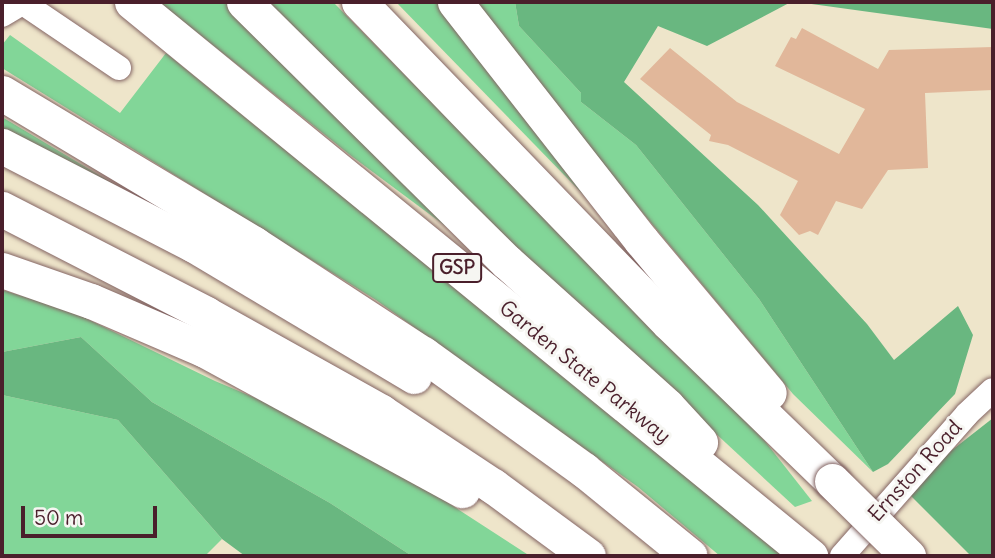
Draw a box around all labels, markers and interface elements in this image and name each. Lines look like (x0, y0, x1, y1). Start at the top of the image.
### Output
road number: GSP (431, 252, 483, 284)
street label: Garden State Parkway (494, 295, 676, 449)
street label: Ernston Road (863, 415, 967, 527)
scale bar (24, 491, 161, 536)
text: 50 m (34, 504, 83, 531)

